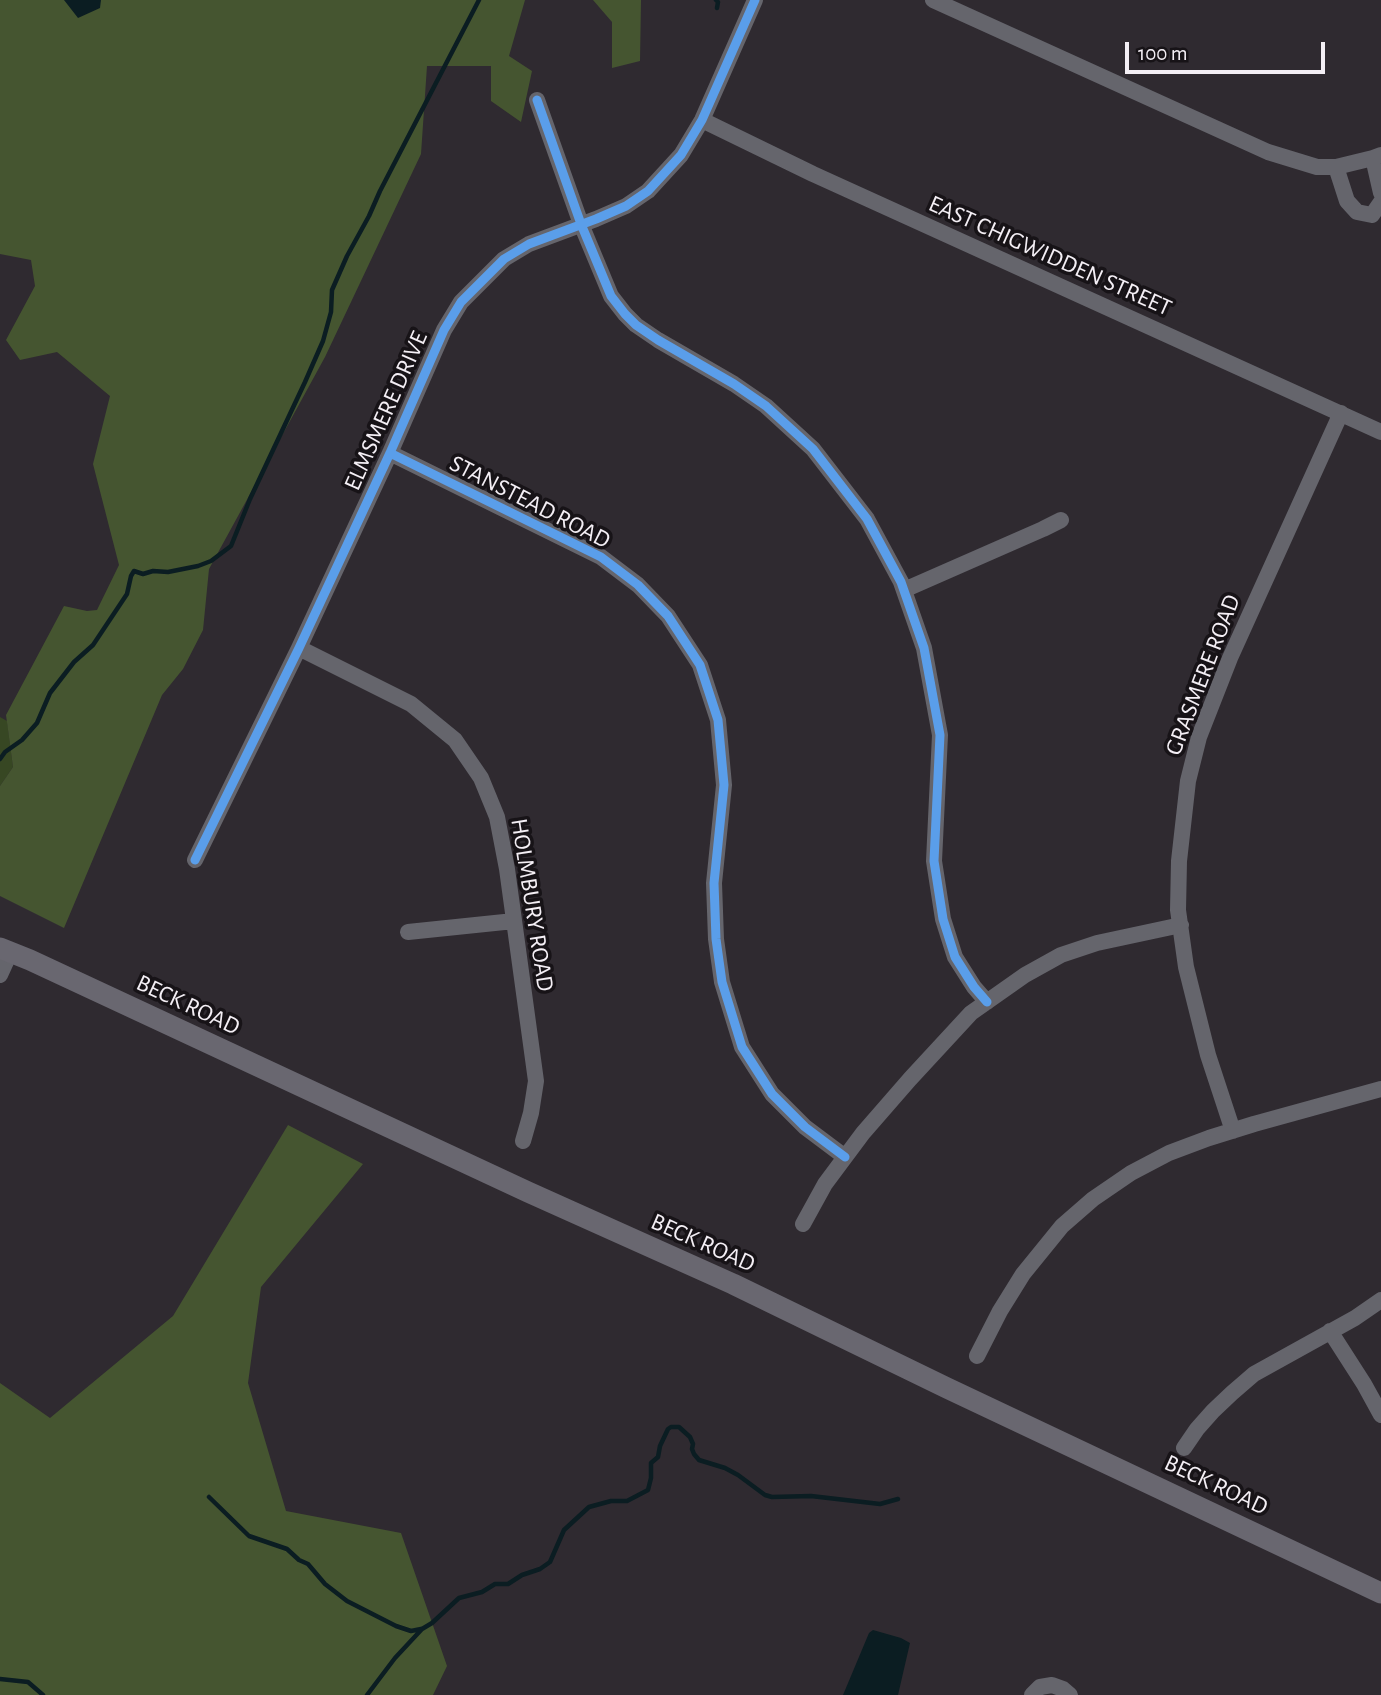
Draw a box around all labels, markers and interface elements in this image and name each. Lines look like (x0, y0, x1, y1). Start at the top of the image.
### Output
scale bar (1129, 28, 1328, 72)
text: 100 m (1138, 43, 1188, 64)
street label: EAST CHIGWIDDEN STREET (924, 189, 1176, 323)
street label: ELMSMERE DRIVE (338, 327, 434, 495)
street label: STANSTEAD ROAD (445, 449, 615, 555)
street label: GRASMERE ROAD (1159, 591, 1247, 759)
street label: HOLMBURY ROAD (504, 816, 560, 994)
street label: BECK ROAD (132, 968, 244, 1042)
street label: BECK ROAD (646, 1207, 760, 1279)
street label: BECK ROAD (1160, 1448, 1272, 1522)

